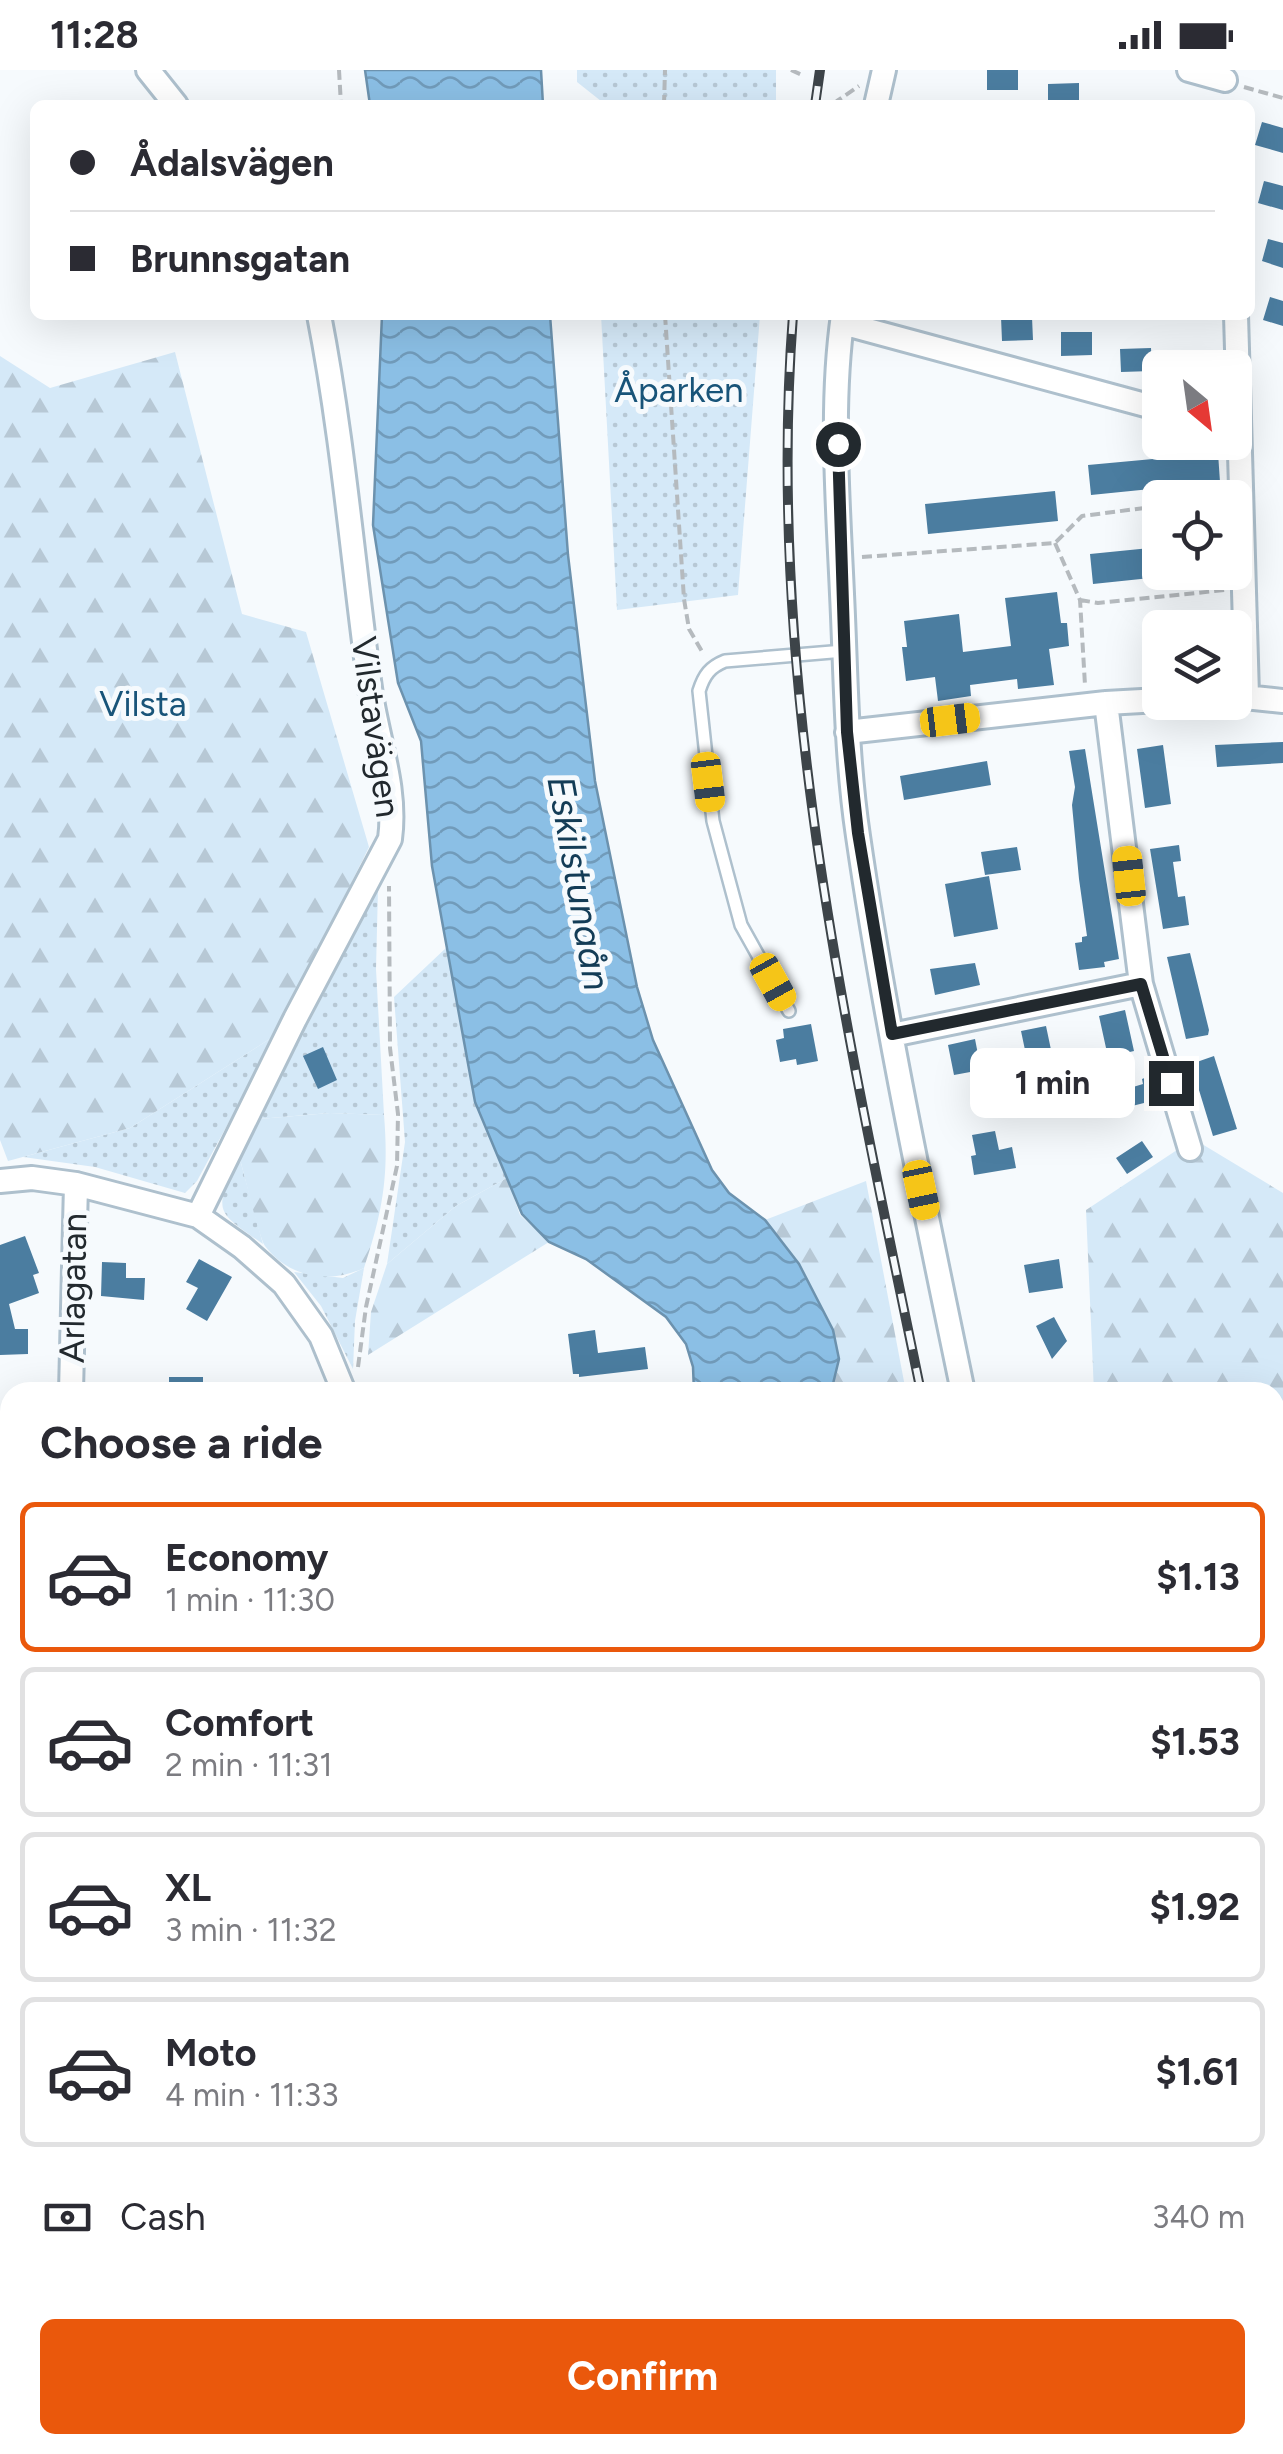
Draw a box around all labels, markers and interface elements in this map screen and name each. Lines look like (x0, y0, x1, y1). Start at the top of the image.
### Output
text: 11:28 (50, 12, 139, 58)
text: Ådalsvägen (130, 140, 334, 186)
text: Brunnsgatan (130, 236, 350, 282)
north arrow (1142, 350, 1252, 460)
map controls (1142, 350, 1252, 720)
park label: Åparken (614, 369, 744, 411)
route start (816, 422, 861, 467)
button: locate (1142, 480, 1252, 590)
button: layers (1142, 610, 1252, 720)
street label: Vilstavägen (343, 634, 409, 820)
park label: Vilsta (99, 683, 187, 725)
car (918, 701, 982, 739)
car (689, 750, 727, 814)
water label: Eskilstunaån (538, 772, 620, 994)
car (1111, 845, 1147, 907)
car (745, 948, 801, 1016)
callout: 1 min (971, 1048, 1136, 1118)
route end (1149, 1061, 1194, 1106)
text: 1 min (1015, 1064, 1090, 1102)
car (900, 1158, 942, 1222)
street label: Arlagatan (51, 1213, 95, 1363)
text: Choose a ride (40, 1415, 322, 1469)
icon: car (45, 1532, 135, 1622)
text: Economy (165, 1535, 328, 1581)
text: $1.13 (1156, 1554, 1240, 1600)
text: 1 min · 11:30 (165, 1581, 335, 1619)
icon: car (45, 1697, 135, 1787)
text: Comfort (165, 1700, 314, 1746)
text: $1.53 (1150, 1719, 1240, 1765)
text: 2 min · 11:31 (165, 1746, 332, 1784)
icon: car (45, 1862, 135, 1952)
text: XL (165, 1865, 211, 1911)
text: $1.92 (1149, 1884, 1240, 1930)
text: 3 min · 11:32 (165, 1911, 337, 1949)
icon: car (45, 2027, 135, 2117)
text: Moto (165, 2030, 257, 2076)
text: $1.61 (1155, 2049, 1240, 2095)
text: 4 min · 11:33 (165, 2076, 339, 2114)
icon: cash (40, 2190, 95, 2245)
text: Cash (120, 2194, 206, 2240)
text: 340 m (1152, 2198, 1245, 2236)
button: Confirm (40, 2319, 1245, 2434)

